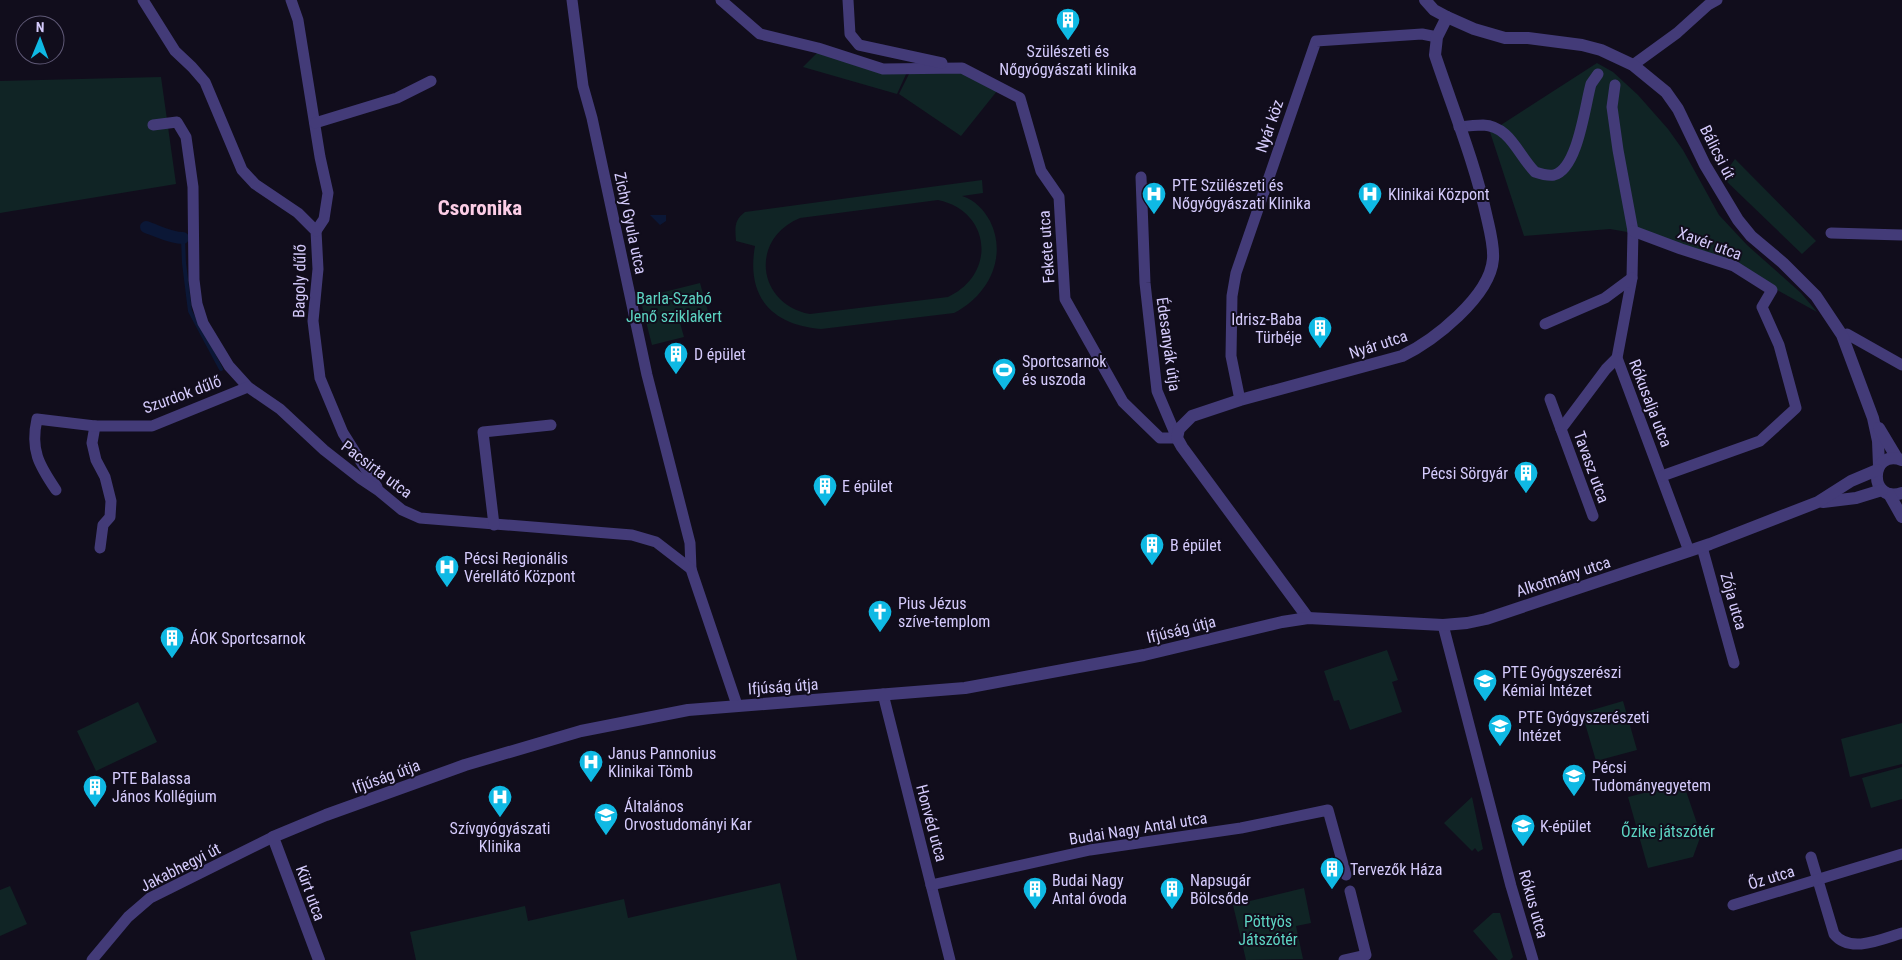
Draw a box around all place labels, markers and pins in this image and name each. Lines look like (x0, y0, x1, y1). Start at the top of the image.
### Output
building icon: Szülészeti és Nőgyógyászati klinika (1055, 7, 1081, 41)
place label: Szülészeti és Nőgyógyászati klinika (999, 42, 1137, 79)
place label: PTE Szülészeti és Nőgyógyászati Klinika (1172, 176, 1311, 213)
hospital icon: PTE Szülészeti és Nőgyógyászati Klinika (1141, 181, 1167, 215)
hospital icon: Klinikai Központ (1357, 181, 1383, 215)
place label: Klinikai Központ (1388, 185, 1490, 204)
place label: Idrisz-Baba Türbéje (1231, 310, 1302, 347)
building icon: Idrisz-Baba Türbéje (1307, 315, 1333, 349)
building icon: D épület (663, 341, 689, 375)
place label: D épület (694, 345, 746, 364)
place label: Sportcsarnok és uszoda (1022, 352, 1107, 389)
sports icon: Sportcsarnok és uszoda (991, 357, 1017, 391)
building icon: Pécsi Sörgyár (1513, 460, 1539, 494)
place label: Pécsi Sörgyár (1422, 464, 1508, 483)
building icon: E épület (812, 473, 838, 507)
place label: E épület (842, 477, 893, 496)
building icon: B épület (1139, 532, 1165, 566)
place label: B épület (1170, 536, 1222, 555)
place label: Pécsi Regionális Vérellátó Központ (464, 549, 576, 586)
hospital icon: Pécsi Regionális Vérellátó Központ (434, 554, 460, 588)
place label: Pius Jézus szíve-templom (898, 594, 990, 631)
church icon: Pius Jézus szíve-templom (867, 599, 893, 633)
building icon: ÁOK Sportcsarnok (159, 625, 185, 659)
place label: ÁOK Sportcsarnok (190, 629, 306, 648)
place label: PTE Gyógyszerészi Kémiai Intézet (1502, 663, 1621, 700)
school or university icon: PTE Gyógyszerészi Kémiai Intézet (1472, 668, 1498, 702)
place label: PTE Gyógyszerészeti Intézet (1518, 708, 1649, 745)
school or university icon: PTE Gyógyszerészeti Intézet (1487, 713, 1513, 747)
place label: Janus Pannonius Klinikai Tömb (608, 744, 716, 781)
hospital icon: Janus Pannonius Klinikai Tömb (578, 749, 604, 783)
place label: Pécsi Tudományegyetem (1592, 758, 1711, 795)
school or university icon: Pécsi Tudományegyetem (1561, 763, 1587, 797)
place label: PTE Balassa János Kollégium (112, 769, 217, 806)
building icon: PTE Balassa János Kollégium (82, 774, 108, 808)
hospital icon: Szívgyógyászati Klinika (487, 784, 513, 818)
place label: Általános Orvostudományi Kar (624, 797, 752, 834)
school or university icon: Általános Orvostudományi Kar (593, 802, 619, 836)
school or university icon: K-épület (1510, 813, 1536, 847)
place label: K-épület (1540, 817, 1591, 836)
place label: Szívgyógyászati Klinika (450, 819, 550, 856)
building icon: Tervezők Háza (1319, 856, 1345, 890)
place label: Tervezők Háza (1350, 860, 1442, 879)
place label: Budai Nagy Antal óvoda (1052, 871, 1127, 908)
place label: Napsugár Bölcsőde (1190, 871, 1251, 908)
building icon: Budai Nagy Antal óvoda (1022, 876, 1048, 910)
building icon: Napsugár Bölcsőde (1159, 876, 1185, 910)

